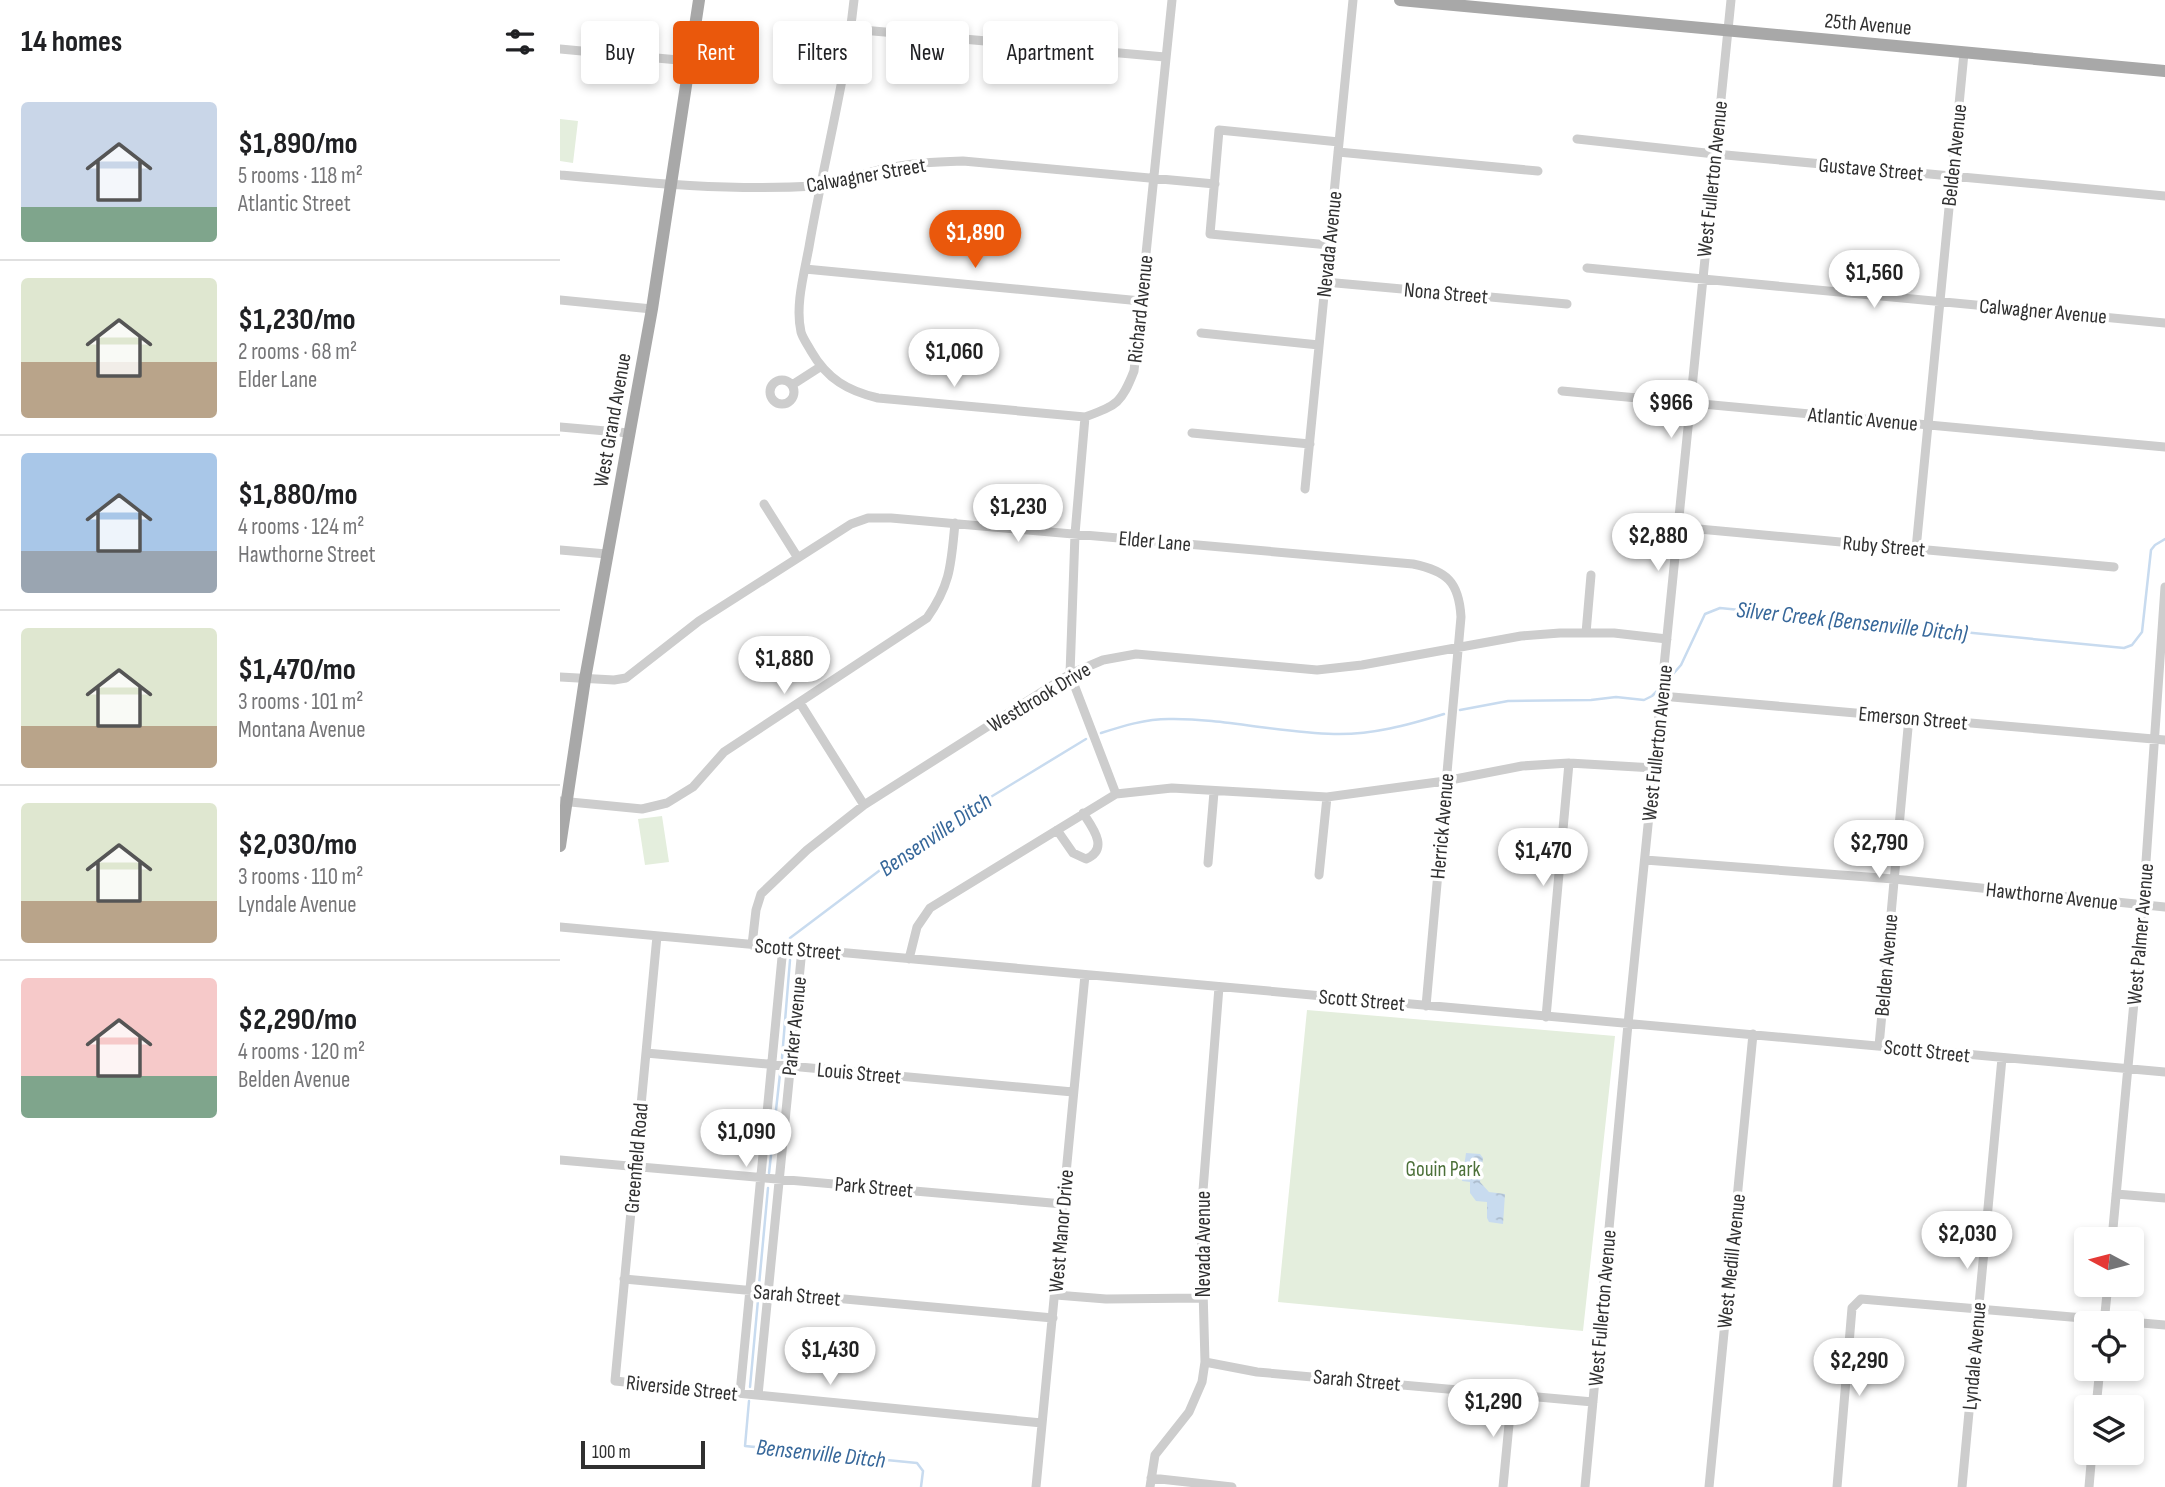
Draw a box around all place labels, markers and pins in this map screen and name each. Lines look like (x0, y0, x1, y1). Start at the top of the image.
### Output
pin: $1,890 (918, 210, 1032, 270)
pin: $1,560 (1817, 250, 1931, 310)
pin: $1,060 (897, 330, 1011, 389)
pin: $966 (1630, 380, 1712, 440)
pin: $1,230 (961, 484, 1075, 544)
pin: $2,880 (1601, 514, 1715, 573)
pin: $1,880 (727, 636, 841, 696)
pin: $2,790 (1822, 820, 1936, 880)
pin: $1,470 (1486, 828, 1600, 888)
pin: $1,090 (689, 1110, 803, 1169)
pin: $2,030 (1910, 1212, 2024, 1271)
pin: $1,430 (773, 1328, 887, 1387)
pin: $2,290 (1802, 1338, 1916, 1398)
pin: $1,290 (1436, 1380, 1550, 1439)

